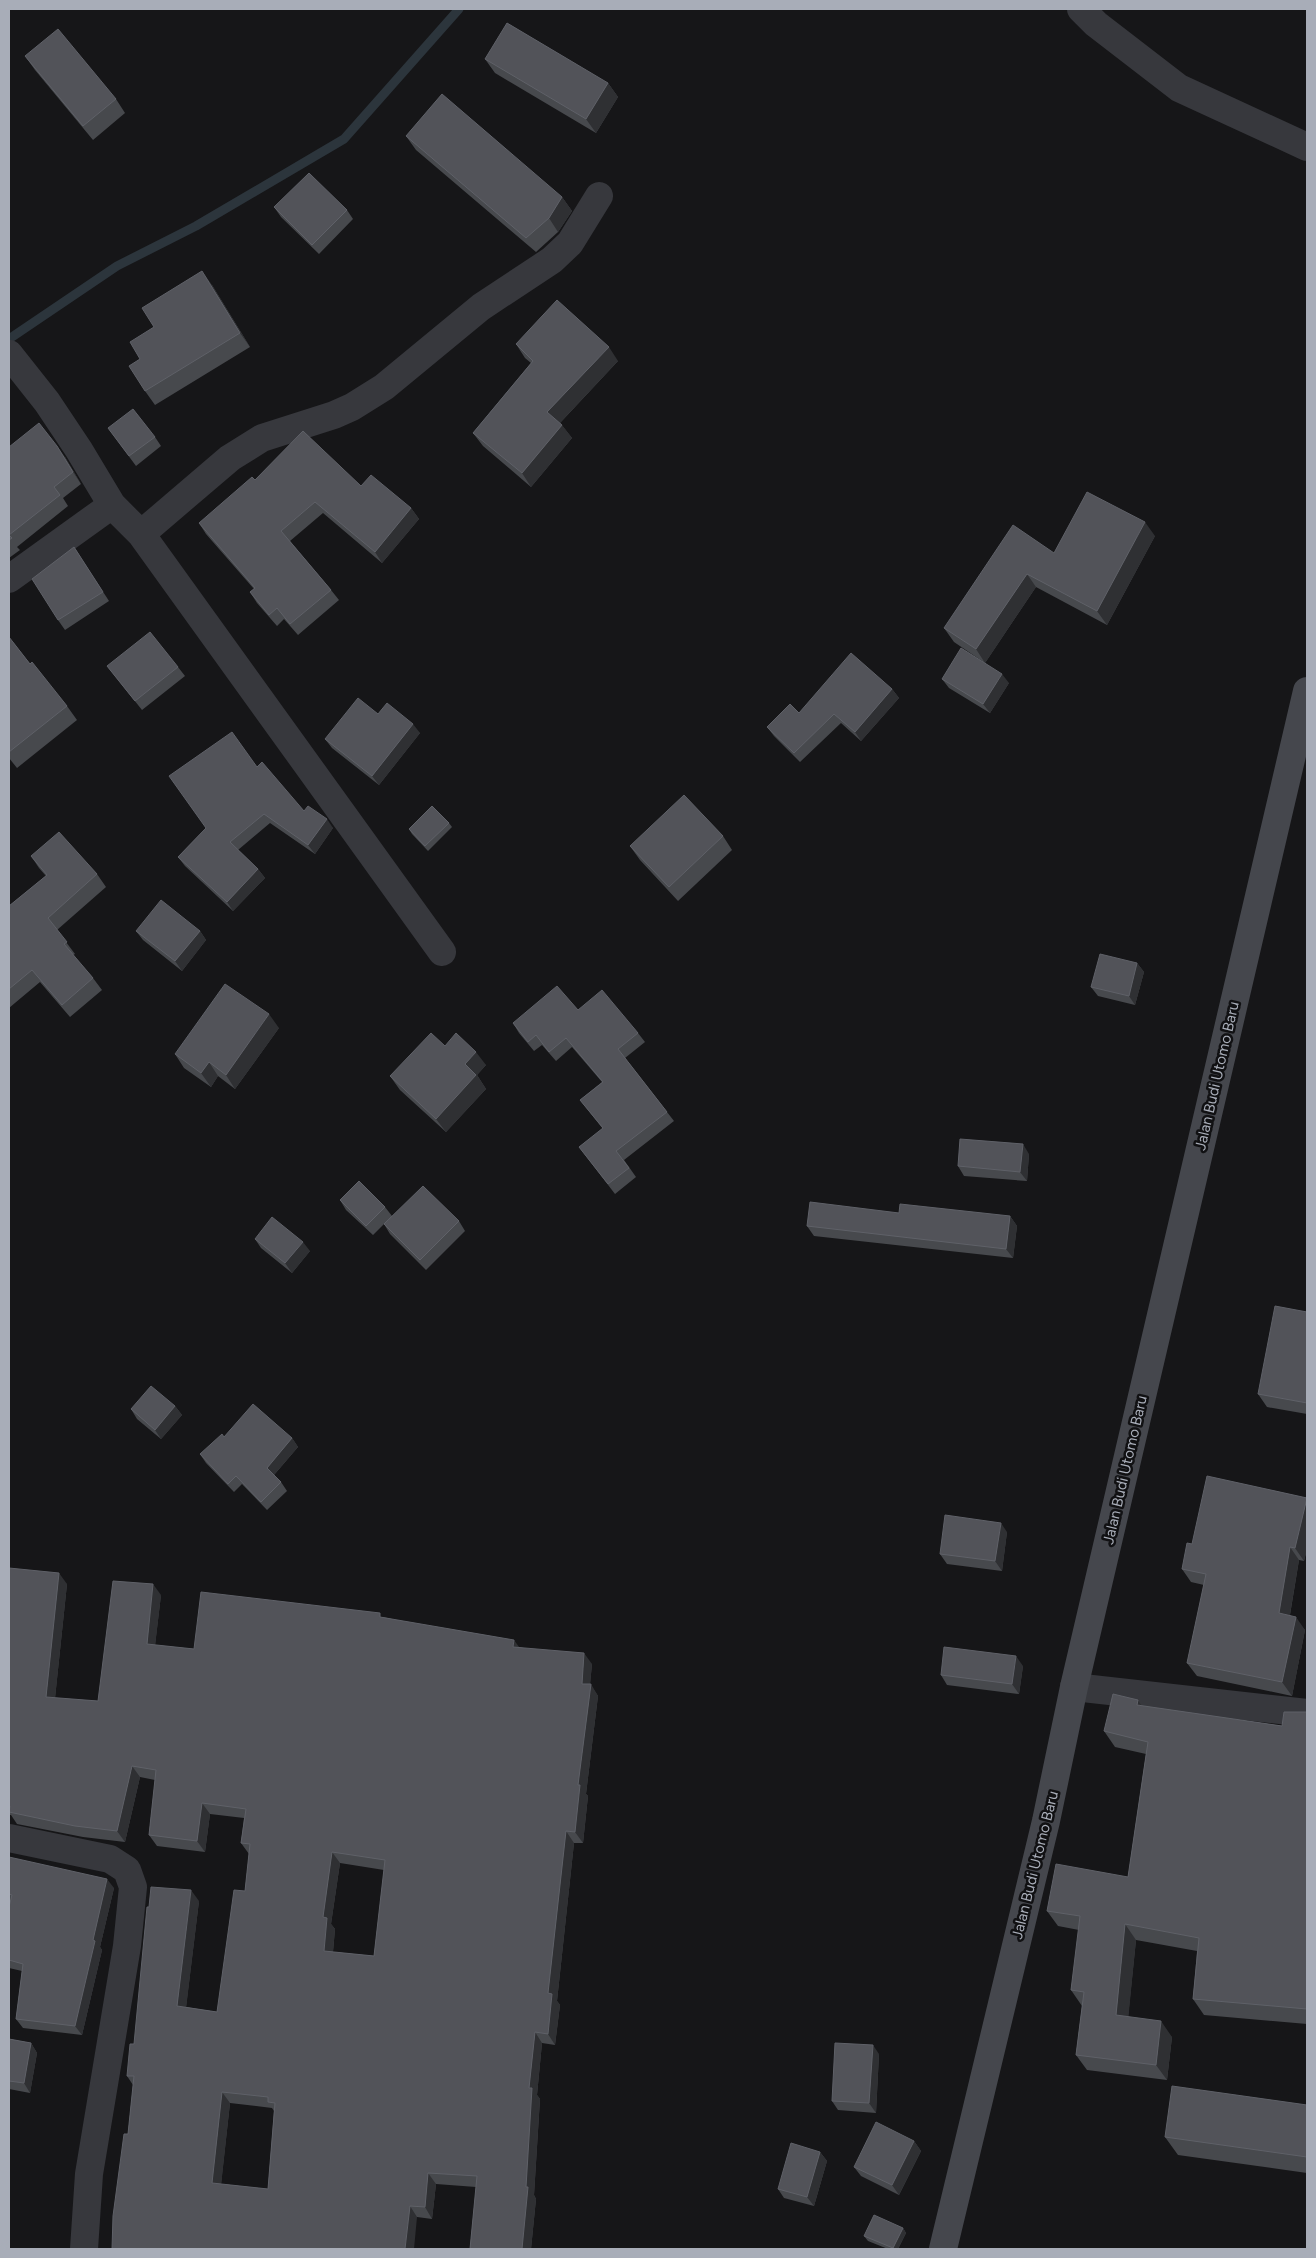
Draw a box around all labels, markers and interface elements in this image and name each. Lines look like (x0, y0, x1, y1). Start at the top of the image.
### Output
street label: Jalan Budi Utomo Baru (1191, 1000, 1243, 1152)
street label: Jalan Budi Utomo Baru (1099, 1394, 1151, 1546)
street label: Jalan Budi Utomo Baru (1008, 1789, 1062, 1941)

